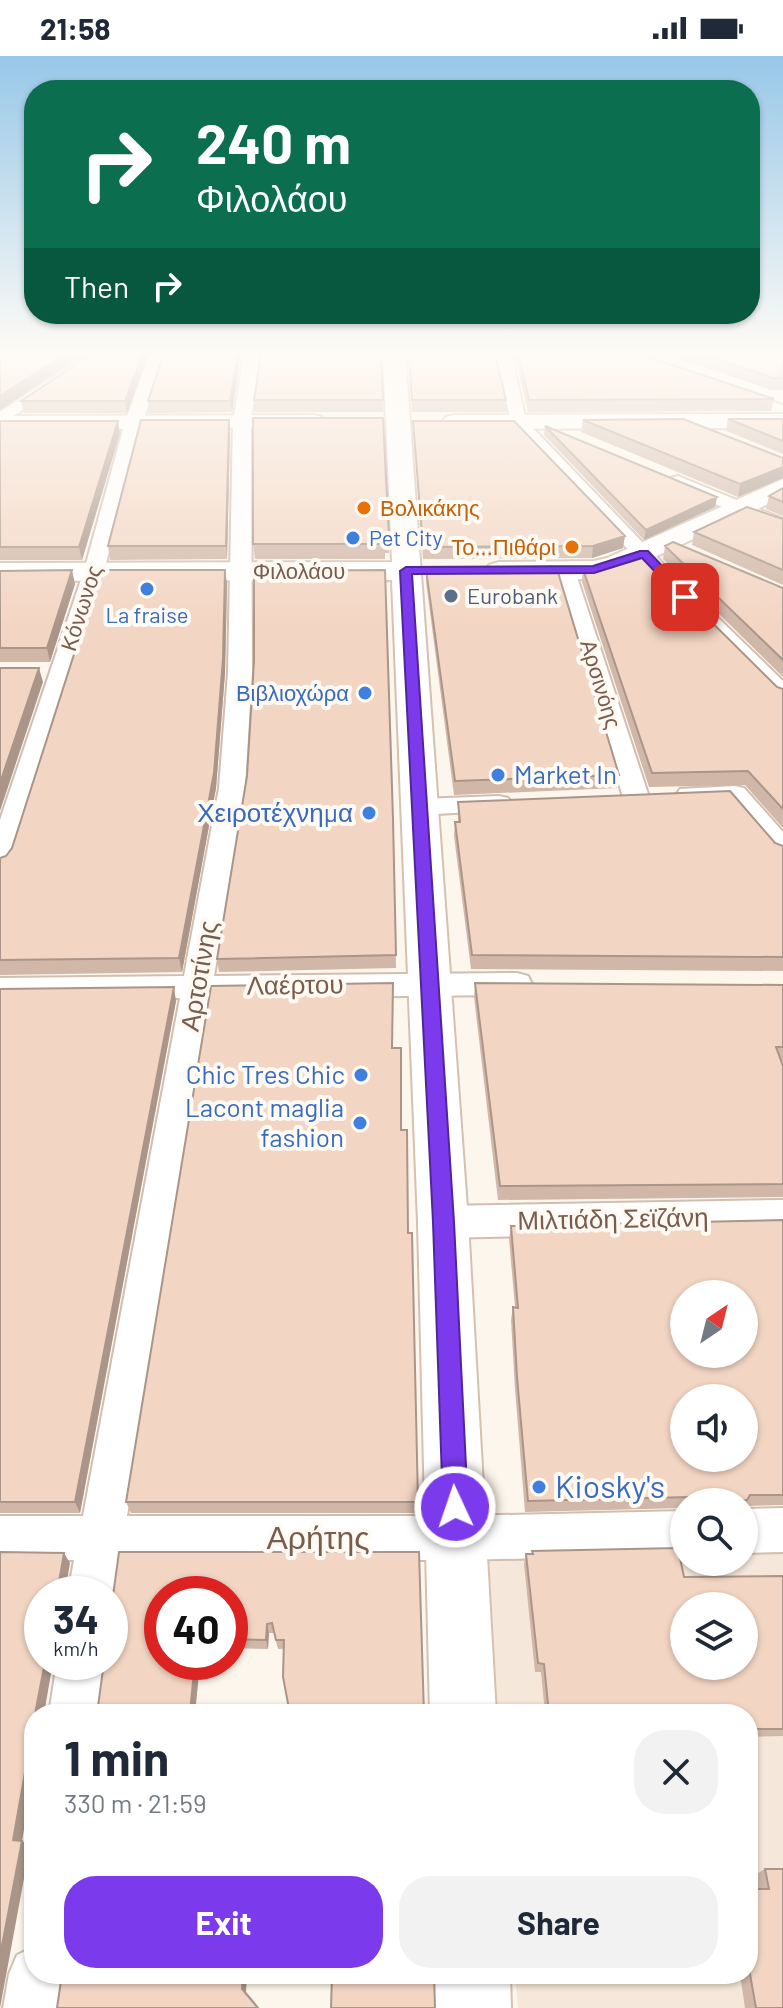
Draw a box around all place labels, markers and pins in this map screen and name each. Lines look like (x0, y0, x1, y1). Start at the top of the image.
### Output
place label: Βολικάκης (380, 494, 480, 521)
marker: Βολικάκης (355, 499, 373, 517)
place label: Pet City (369, 524, 443, 550)
marker: Pet City (344, 529, 362, 547)
place label: Το...Πιθάρι (451, 533, 556, 560)
marker: Το...Πιθάρι (563, 538, 581, 556)
pin (651, 563, 719, 631)
marker: La fraise (138, 580, 156, 598)
place label: Eurobank (467, 582, 558, 608)
marker: Eurobank (442, 587, 460, 605)
place label: La fraise (105, 601, 189, 627)
place label: Βιβλιοχώρα (236, 679, 349, 706)
marker: Βιβλιοχώρα (356, 684, 374, 702)
place label: Market In (514, 758, 617, 789)
marker: Market In (489, 766, 507, 784)
place label: Χειροτέχνημα (197, 796, 353, 827)
marker: Χειροτέχνημα (360, 804, 378, 822)
place label: Chic Tres Chic (186, 1058, 345, 1089)
marker: Chic Tres Chic (352, 1066, 370, 1084)
place label: Lacont maglia fashion (185, 1091, 344, 1152)
marker: Lacont maglia fashion (351, 1114, 369, 1132)
place label: Kiosky's (555, 1466, 665, 1504)
marker: Kiosky's (530, 1478, 548, 1496)

